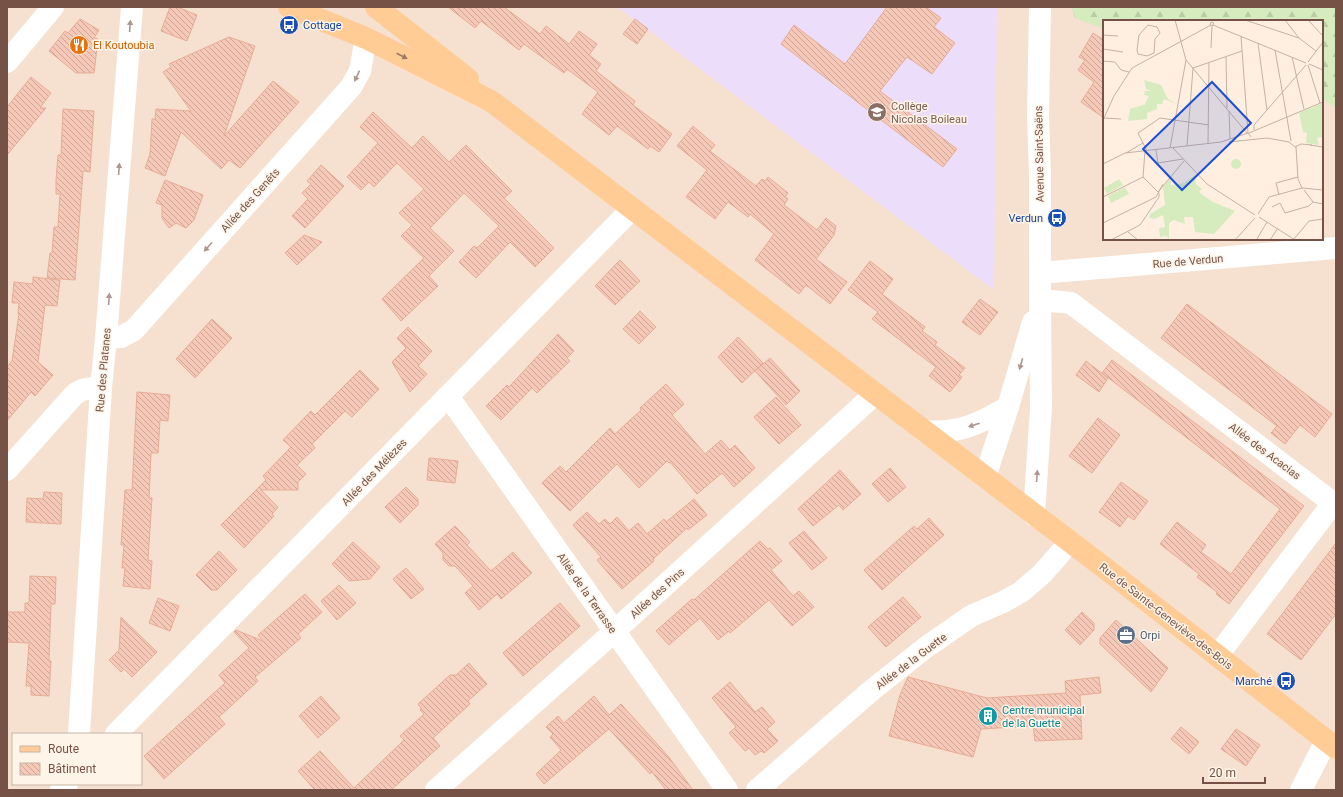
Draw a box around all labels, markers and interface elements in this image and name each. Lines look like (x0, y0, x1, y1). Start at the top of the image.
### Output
bus stop icon: Cottage (278, 14, 300, 36)
one-way arrow (127, 19, 134, 32)
place label: Cottage (303, 19, 342, 32)
inset map (1103, 20, 1323, 240)
restaurant icon: El Koutoubia (68, 34, 90, 56)
place label: El Koutoubia (93, 39, 154, 52)
one-way arrow (396, 53, 407, 59)
one-way arrow (354, 70, 360, 81)
place label: Collège Nicolas Boileau (891, 100, 967, 126)
school or university icon: Collège Nicolas Boileau (866, 101, 888, 123)
street label: Avenue Saint-Saëns (1032, 105, 1047, 202)
one-way arrow (116, 163, 123, 175)
street label: Allée des Genêts (218, 165, 283, 235)
bus stop icon: Verdun (1046, 207, 1068, 229)
place label: Verdun (1008, 212, 1043, 225)
one-way arrow (204, 243, 213, 252)
street label: Rue de Verdun (1152, 252, 1224, 271)
one-way arrow (106, 293, 113, 305)
street label: Rue des Platanes (93, 327, 114, 413)
one-way arrow (1018, 359, 1024, 371)
street label: Allée des Acacias (1226, 420, 1303, 483)
one-way arrow (968, 422, 980, 428)
street label: Allée des Mélèzes (339, 436, 410, 509)
one-way arrow (1033, 470, 1040, 482)
street label: Allée de la Terrasse (554, 551, 619, 636)
street label: Rue de Sainte-Geneviève-des-Bois (1097, 560, 1235, 673)
street label: Allée des Pins (627, 565, 687, 621)
office icon: Orpi (1115, 624, 1137, 646)
place label: Orpi (1140, 629, 1160, 642)
street label: Allée de la Guette (873, 630, 949, 692)
bus stop icon: Marché (1275, 670, 1297, 692)
place label: Marché (1235, 675, 1272, 688)
place label: Centre municipal de la Guette (1002, 704, 1085, 730)
building icon: Centre municipal de la Guette (977, 705, 999, 727)
legend (12, 733, 142, 785)
text: Route (48, 742, 79, 756)
scale bar (1203, 759, 1265, 785)
text: Bâtiment (48, 762, 96, 776)
text: 20 m (1209, 766, 1236, 780)

